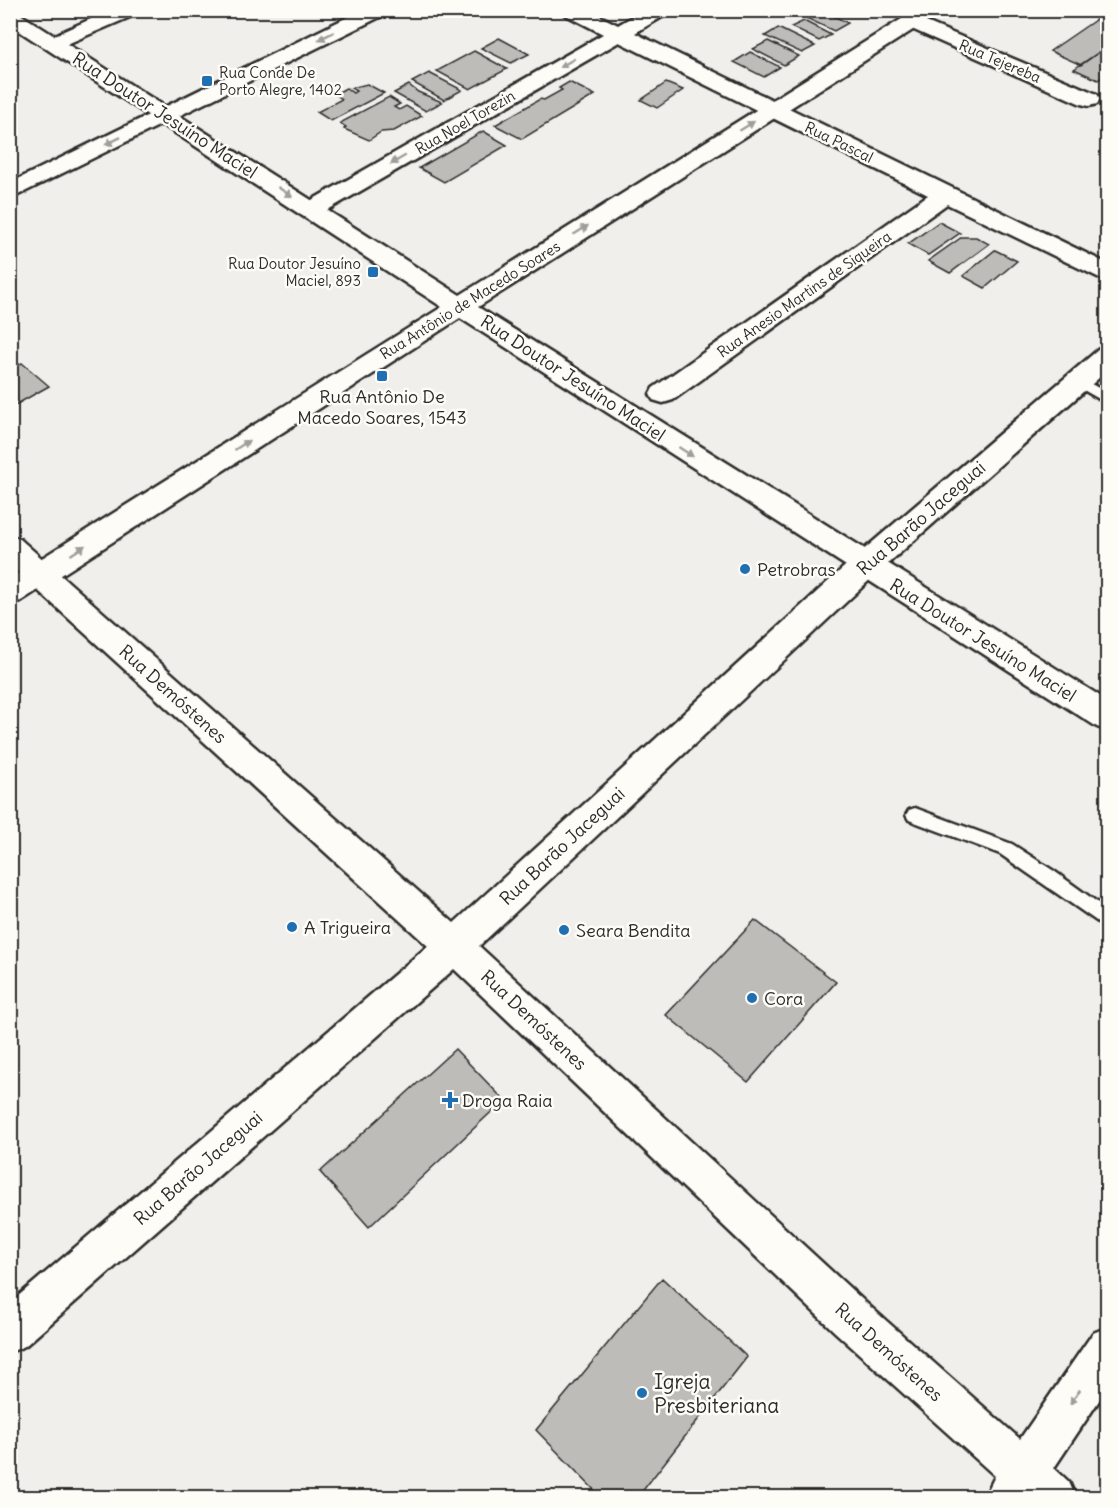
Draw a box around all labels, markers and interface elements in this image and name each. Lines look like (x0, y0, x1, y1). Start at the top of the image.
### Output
one-way arrow (318, 32, 335, 41)
street label: Rua Tejereba (956, 35, 1044, 87)
street label: Rua Doutor Jesuíno Maciel (68, 47, 262, 183)
one-way arrow (559, 57, 575, 68)
place label: Rua Conde De Porto Alegre, 1402 (219, 63, 342, 99)
marker: Rua Conde De Porto Alegre, 1402 (200, 74, 214, 88)
street label: Rua Noel Torezin (412, 86, 519, 158)
street label: Rua Pascal (802, 117, 876, 167)
one-way arrow (738, 120, 754, 132)
one-way arrow (104, 137, 121, 146)
one-way arrow (389, 155, 406, 165)
one-way arrow (277, 187, 293, 198)
one-way arrow (573, 224, 590, 235)
street label: Rua Anesio Martins de Siqueira (713, 226, 895, 361)
street label: Rua Antônio de Macedo Soares (376, 236, 564, 363)
place label: Rua Doutor Jesuíno Maciel, 893 (228, 254, 361, 290)
marker: Rua Doutor Jesuíno Maciel, 893 (366, 265, 380, 279)
street label: Rua Doutor Jesuíno Maciel (476, 310, 670, 446)
marker: Rua Antônio De Macedo Soares, 1543 (375, 369, 389, 383)
place label: Rua Antônio De Macedo Soares, 1543 (297, 385, 467, 429)
one-way arrow (234, 440, 250, 451)
one-way arrow (678, 446, 694, 457)
street label: Rua Barão Jaceguai (852, 456, 990, 580)
one-way arrow (69, 544, 85, 556)
place label: Petrobras (757, 558, 836, 581)
marker: Petrobras (738, 562, 752, 576)
street label: Rua Doutor Jesuíno Maciel (886, 573, 1080, 707)
street label: Rua Demóstenes (114, 640, 232, 748)
street label: Rua Barão Jaceguai (495, 782, 629, 910)
place label: A Trigueira (304, 916, 391, 939)
place label: Seara Bendita (576, 919, 691, 942)
marker: A Trigueira (285, 920, 299, 934)
marker: Seara Bendita (557, 923, 571, 937)
street label: Rua Demóstenes (476, 965, 592, 1075)
place label: Cora (764, 987, 803, 1010)
marker: Cora (745, 991, 759, 1005)
place label: Droga Raia (462, 1089, 553, 1112)
marker: Droga Raia (443, 1093, 457, 1107)
street label: Rua Barão Jaceguai (129, 1106, 267, 1230)
street label: Rua Demóstenes (830, 1298, 948, 1406)
place label: Igreja Presbiteriana (654, 1368, 779, 1419)
marker: Igreja Presbiteriana (635, 1386, 649, 1400)
one-way arrow (1069, 1388, 1080, 1405)

